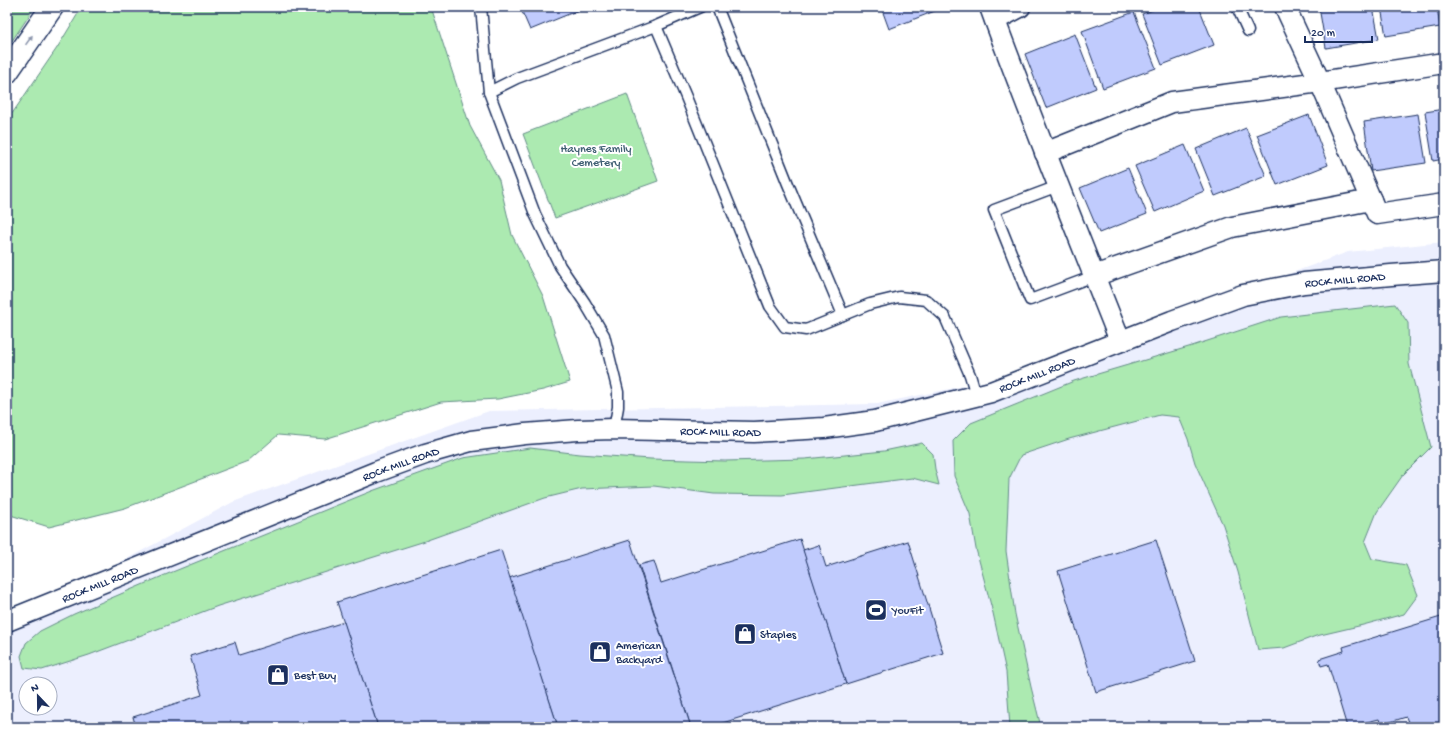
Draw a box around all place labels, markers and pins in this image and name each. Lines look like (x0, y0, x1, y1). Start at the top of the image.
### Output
sports icon: YouFit (863, 597, 889, 623)
place label: YouFit (891, 605, 924, 619)
shop icon: Staples (732, 621, 758, 647)
place label: Staples (760, 629, 797, 643)
shop icon: American Backyard (587, 639, 613, 665)
place label: American Backyard (615, 640, 663, 668)
shop icon: Best Buy (265, 662, 291, 688)
place label: Best Buy (293, 670, 336, 684)

